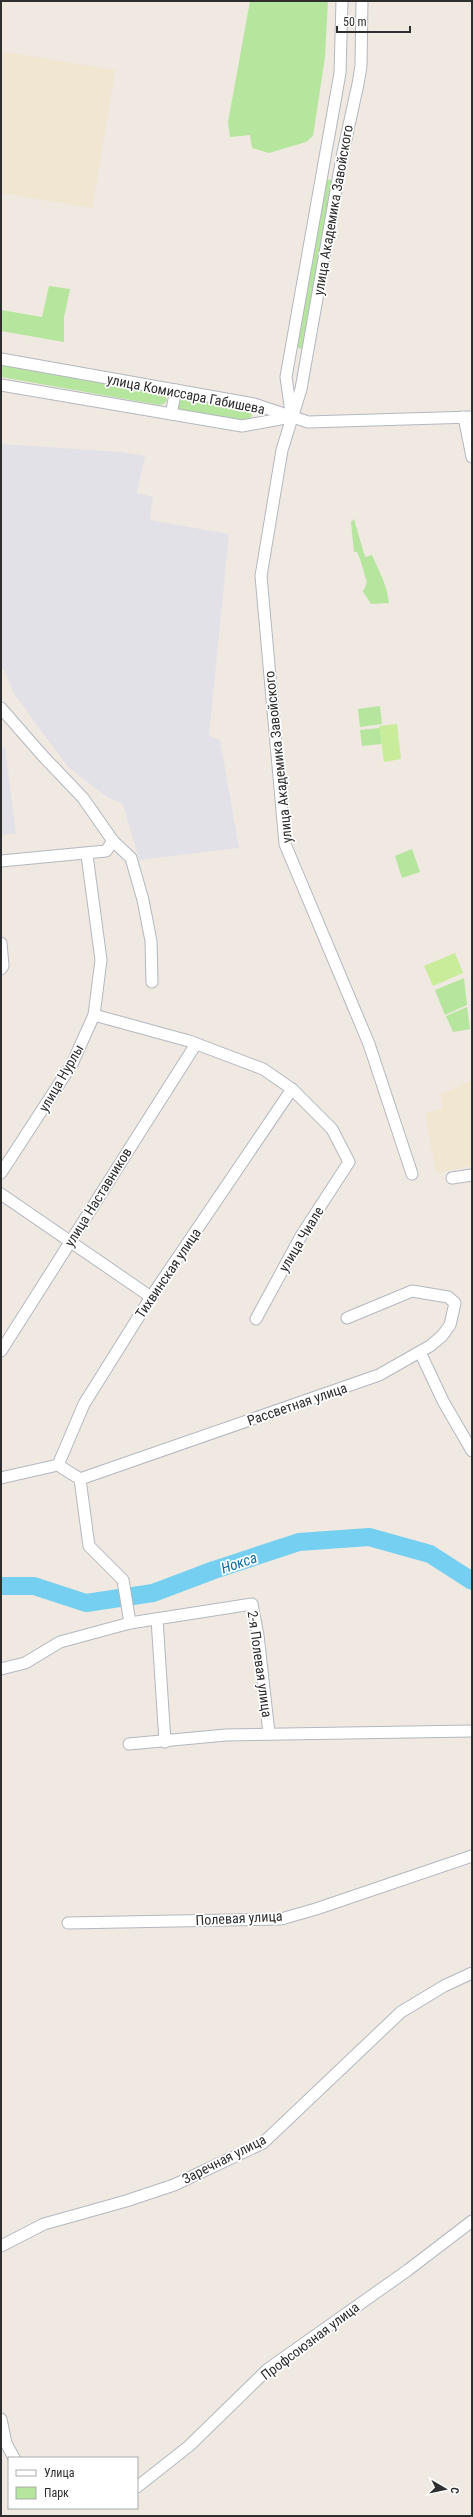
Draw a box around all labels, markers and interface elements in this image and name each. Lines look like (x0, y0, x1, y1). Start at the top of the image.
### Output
scale bar (337, 8, 410, 34)
text: 50 m (343, 15, 367, 29)
street label: улица Академика Завойского (310, 124, 356, 296)
street label: улица Комиссара Габишева (106, 371, 266, 417)
street label: улица Академика Завойского (261, 670, 295, 844)
street label: улица Нурлы (35, 1041, 87, 1115)
street label: улица Наставников (61, 1145, 135, 1249)
street label: улица Чиале (275, 1203, 327, 1274)
street label: Тихвинская улица (132, 1225, 204, 1321)
street label: Рассветная улица (245, 1379, 349, 1429)
water label: Нокса (219, 1548, 259, 1578)
street label: 2-я Полевая улица (245, 1610, 275, 1718)
street label: Полевая улица (195, 1908, 283, 1928)
street label: Заречная улица (179, 2131, 269, 2187)
street label: Профсоюзная улица (258, 2299, 362, 2383)
legend (8, 2457, 138, 2509)
text: Улица (44, 2466, 75, 2480)
north arrow (425, 2469, 465, 2509)
text: Парк (44, 2486, 69, 2500)
text: С (447, 2486, 461, 2495)

